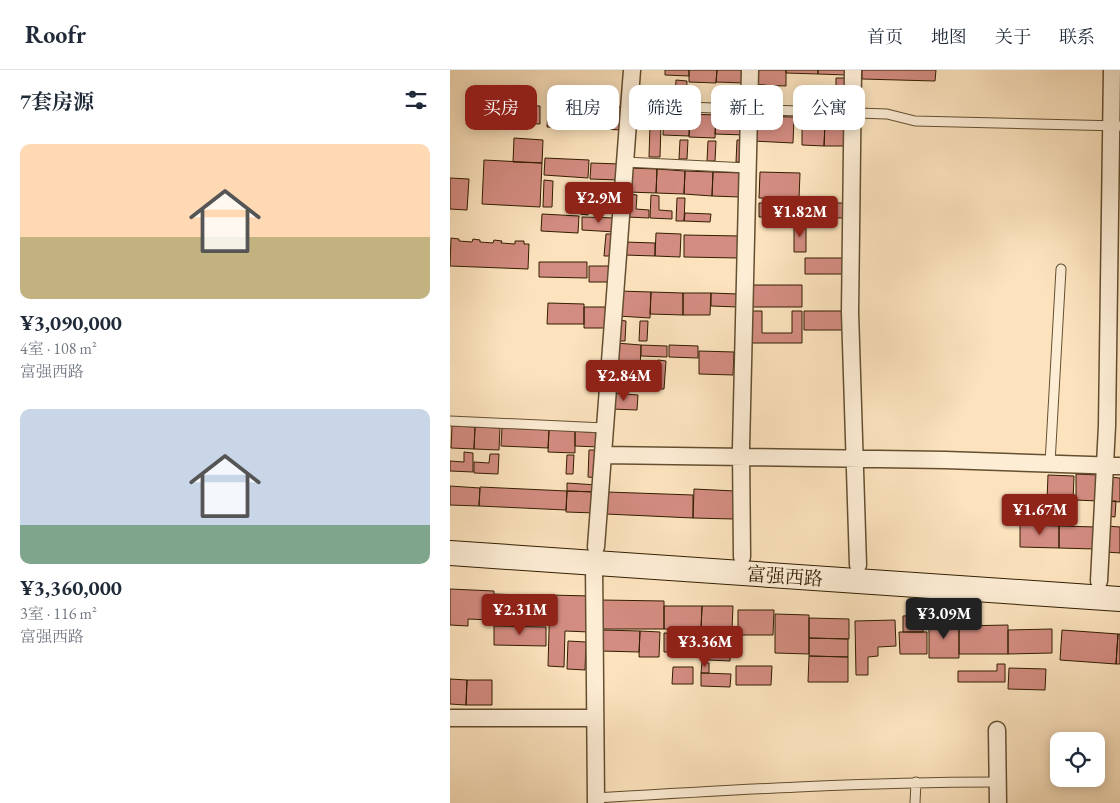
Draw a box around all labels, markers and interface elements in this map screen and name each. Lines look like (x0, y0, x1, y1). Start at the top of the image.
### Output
text: Roofr (25, 19, 86, 50)
text: 首页 (867, 25, 903, 48)
text: 地图 (931, 25, 967, 48)
text: 关于 (995, 25, 1031, 48)
text: 联系 (1059, 25, 1095, 48)
chip: 买房 (465, 85, 537, 130)
chip: 租房 (547, 85, 619, 130)
chip: 筛选 (629, 85, 701, 130)
chip: 新上 (711, 85, 783, 130)
chip: 公寓 (793, 85, 865, 130)
icon: filters (402, 86, 430, 114)
text: 7套房源 (20, 88, 94, 115)
icon: home (180, 176, 270, 266)
pin: ¥2.9M (564, 182, 634, 224)
text: ¥2.9M (576, 187, 622, 208)
pin: ¥1.82M (759, 196, 841, 238)
text: ¥1.82M (773, 201, 827, 222)
text: ¥3,090,000 (20, 309, 122, 336)
text: 4室 · 108 m² (20, 338, 97, 359)
pin: ¥2.84M (583, 360, 665, 402)
text: 富强西路 (20, 361, 84, 382)
text: ¥2.84M (597, 365, 651, 386)
icon: home (180, 441, 270, 531)
pin: ¥1.67M (999, 494, 1081, 536)
text: ¥1.67M (1013, 499, 1067, 520)
street label: 富强西路 (746, 561, 824, 592)
text: ¥3,360,000 (20, 574, 122, 601)
pin: ¥2.31M (479, 594, 561, 636)
pin: ¥3.09M (903, 598, 985, 640)
text: ¥2.31M (493, 599, 547, 620)
text: 3室 · 116 m² (20, 603, 97, 624)
text: ¥3.09M (917, 603, 971, 624)
text: 富强西路 (20, 626, 84, 647)
pin: ¥3.36M (664, 626, 746, 668)
text: ¥3.36M (678, 631, 732, 652)
map controls (1050, 732, 1105, 787)
button: locate (1050, 732, 1105, 787)

